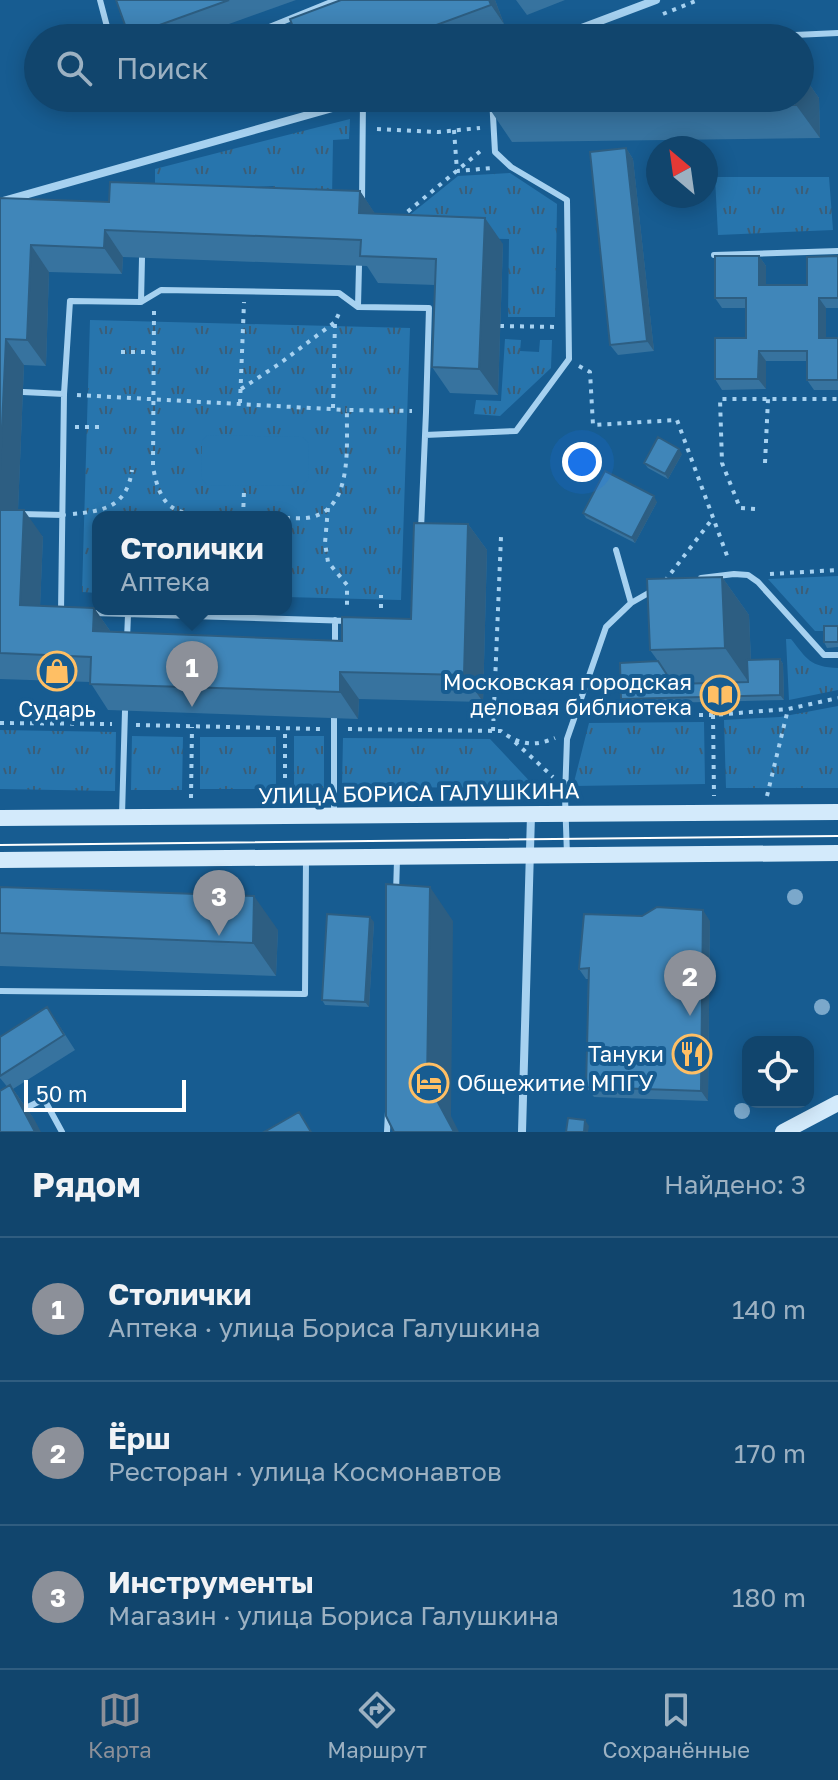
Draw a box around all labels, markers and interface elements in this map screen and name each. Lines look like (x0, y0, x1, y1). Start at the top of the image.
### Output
search box (24, 24, 814, 112)
icon: search (52, 46, 96, 90)
text: Поиск (116, 50, 208, 86)
north arrow (646, 136, 718, 208)
your location (562, 442, 602, 482)
popup (92, 511, 292, 615)
text: Столички (120, 530, 264, 566)
text: Аптека (120, 566, 210, 597)
pin: 1 (166, 641, 218, 707)
shop icon: Сударь (36, 650, 78, 692)
place label: Московская городская деловая библиотека (443, 668, 692, 720)
library icon: Московская городская деловая библиотека (699, 674, 741, 716)
place label: Сударь (18, 695, 96, 722)
street label: УЛИЦА БОРИСА ГАЛУШКИНА (258, 776, 580, 809)
pin: 3 (193, 870, 245, 936)
pin: 2 (664, 950, 716, 1016)
restaurant icon: Тануки (671, 1033, 713, 1075)
map controls (742, 1036, 814, 1108)
button: locate (742, 1036, 814, 1108)
place label: Тануки (588, 1040, 664, 1067)
hotel icon: Общежитие МПГУ (408, 1062, 450, 1104)
place label: Общежитие МПГУ (457, 1069, 654, 1096)
scale bar (24, 1076, 186, 1112)
text: 50 m (36, 1080, 87, 1107)
text: Рядом (32, 1164, 141, 1204)
text: Найдено: 3 (664, 1169, 806, 1200)
text: Столички (108, 1276, 251, 1312)
text: 1 (51, 1294, 65, 1325)
text: 140 m (732, 1294, 806, 1325)
text: Аптека · улица Бориса Галушкина (108, 1312, 540, 1343)
text: Ёрш (108, 1420, 170, 1456)
text: 2 (50, 1438, 66, 1469)
text: 170 m (734, 1438, 806, 1469)
text: Ресторан · улица Космонавтов (108, 1456, 502, 1487)
text: Инструменты (108, 1564, 314, 1600)
text: 3 (50, 1582, 66, 1613)
text: 180 m (732, 1582, 806, 1613)
text: Магазин · улица Бориса Галушкина (108, 1600, 559, 1631)
tab: Карта (88, 1688, 152, 1763)
tab: Маршрут (327, 1688, 427, 1763)
tab: Сохранённые (602, 1688, 750, 1763)

